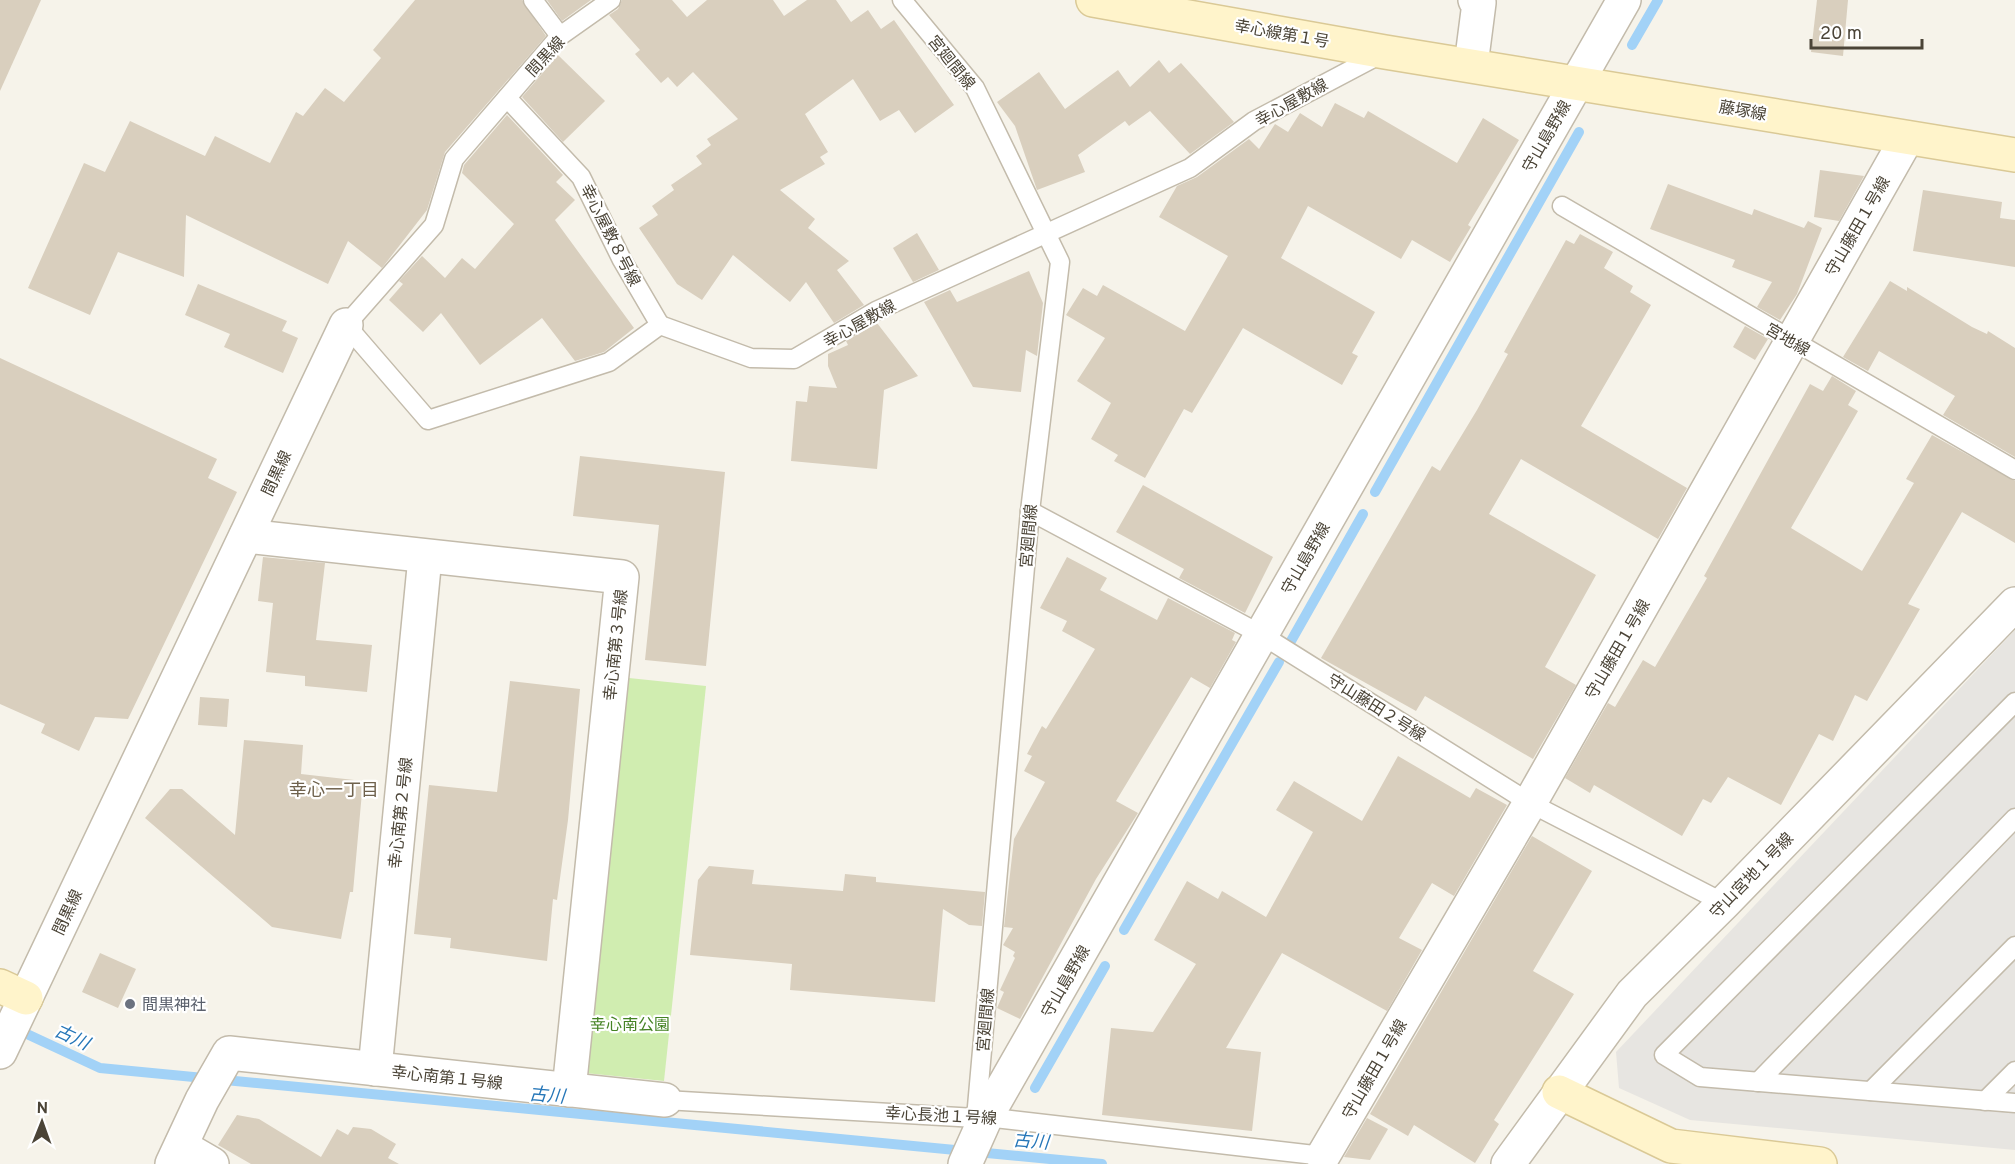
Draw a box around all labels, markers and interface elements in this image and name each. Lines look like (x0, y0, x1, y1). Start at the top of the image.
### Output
scale bar (1811, 12, 1922, 50)
street label: 幸心線第１号 (1233, 17, 1331, 53)
text: 20 m (1820, 23, 1862, 46)
street label: 宮廻間線 (923, 32, 978, 94)
street label: 間黒線 (523, 33, 570, 82)
street label: 幸心屋敷線 (1252, 76, 1332, 132)
street label: 守山島野線 (1519, 97, 1576, 177)
street label: 藤塚線 (1717, 98, 1768, 126)
street label: 守山藤田１号線 (1822, 173, 1895, 281)
street label: 幸心屋敷８号線 (575, 181, 644, 290)
street label: 幸心屋敷線 (820, 297, 900, 353)
street label: 宮地線 (1761, 320, 1813, 361)
street label: 間黒線 (259, 448, 297, 500)
street label: 宮廻間線 (1017, 503, 1043, 569)
street label: 守山島野線 (1278, 519, 1335, 599)
street label: 幸心南第３号線 (601, 588, 633, 702)
street label: 守山藤田１号線 (1582, 596, 1655, 704)
street label: 守山藤田２号線 (1323, 671, 1429, 747)
street label: 幸心南第２号線 (386, 756, 418, 870)
district label: 幸心一丁目 (289, 780, 379, 803)
street label: 守山宮地１号線 (1706, 829, 1799, 924)
street label: 間黒線 (50, 887, 88, 939)
street label: 守山島野線 (1038, 942, 1095, 1022)
street label: 宮廻間線 (974, 987, 1000, 1053)
place label: 間黒神社 (142, 996, 206, 1016)
marker: 間黒神社 (123, 997, 137, 1011)
park label: 幸心南公園 (590, 1016, 670, 1036)
street label: 守山藤田１号線 (1339, 1016, 1412, 1124)
water label: 古川 (50, 1020, 94, 1057)
street label: 幸心南第１号線 (390, 1063, 504, 1095)
water label: 古川 (528, 1083, 568, 1110)
north arrow (12, 1092, 72, 1152)
text: N (36, 1099, 48, 1119)
street label: 幸心長池１号線 (884, 1104, 997, 1130)
water label: 古川 (1012, 1129, 1052, 1156)

